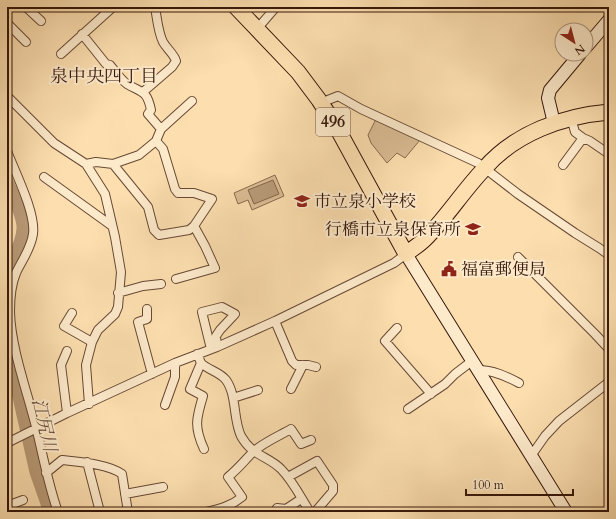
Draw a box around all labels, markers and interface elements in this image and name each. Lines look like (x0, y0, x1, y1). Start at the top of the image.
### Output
north arrow (554, 22, 594, 62)
text: N (571, 41, 588, 59)
district label: 泉中央四丁目 (50, 64, 158, 89)
road number: 496 (316, 108, 350, 136)
place label: 市立泉小学校 (314, 190, 416, 213)
school or university icon: 市立泉小学校 (293, 192, 311, 210)
place label: 行橋市立泉保育所 (325, 218, 461, 241)
school or university icon: 行橋市立泉保育所 (464, 220, 482, 238)
place label: 福富郵便局 (461, 258, 546, 281)
public building icon: 福富郵便局 (440, 260, 458, 278)
water label: 江尻川 (26, 396, 63, 456)
scale bar (466, 471, 573, 497)
text: 100 m (472, 477, 505, 493)

